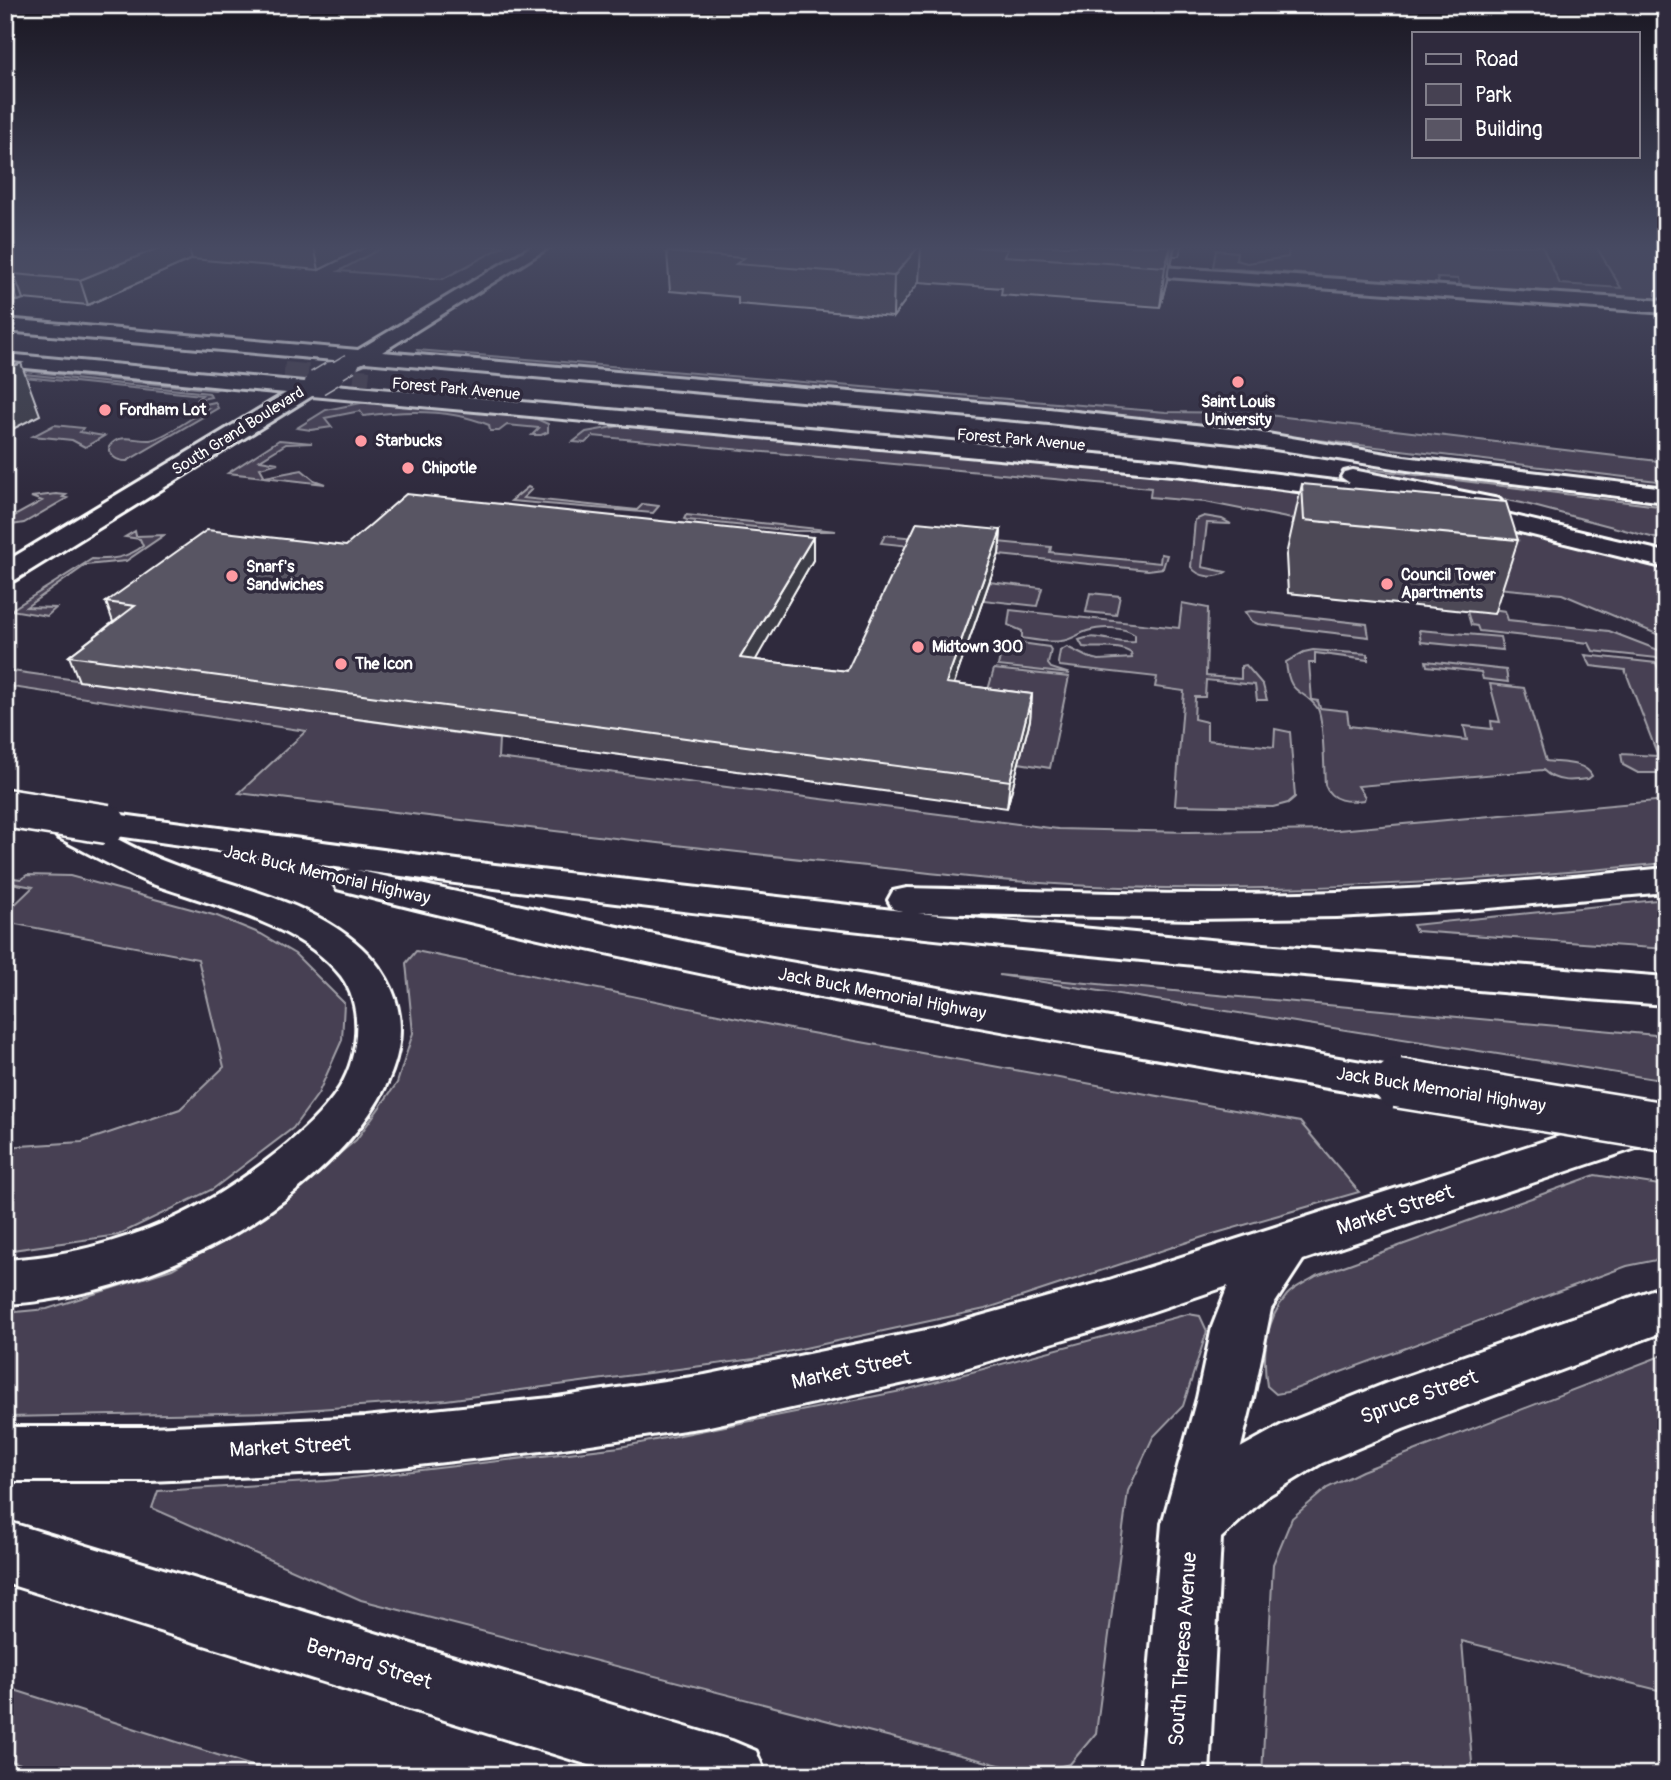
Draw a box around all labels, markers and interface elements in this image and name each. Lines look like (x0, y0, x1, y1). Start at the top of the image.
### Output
legend (1412, 32, 1640, 158)
text: Road (1475, 46, 1519, 73)
text: Park (1475, 82, 1512, 109)
text: Building (1475, 116, 1542, 143)
street label: Forest Park Avenue (391, 373, 521, 405)
marker: Saint Louis University (1230, 374, 1246, 390)
street label: South Grand Boulevard (168, 382, 308, 480)
place label: Saint Louis University (1201, 392, 1276, 430)
place label: Fordham Lot (119, 400, 207, 420)
marker: Fordham Lot (97, 402, 113, 418)
street label: Forest Park Avenue (956, 424, 1086, 456)
place label: Starbucks (375, 431, 443, 451)
marker: Starbucks (353, 433, 369, 449)
place label: Chipotle (422, 458, 478, 478)
marker: Chipotle (400, 460, 416, 476)
place label: Snarf's Sandwiches (246, 557, 324, 595)
place label: Council Tower Apartments (1401, 565, 1496, 603)
marker: Snarf's Sandwiches (224, 568, 240, 584)
marker: Council Tower Apartments (1379, 576, 1395, 592)
place label: Midtown 300 (932, 637, 1023, 657)
marker: Midtown 300 (910, 639, 926, 655)
place label: The Icon (354, 654, 413, 674)
marker: The Icon (333, 656, 349, 672)
street label: Jack Buck Memorial Highway (221, 840, 433, 910)
street label: Jack Buck Memorial Highway (776, 963, 988, 1026)
street label: Jack Buck Memorial Highway (1335, 1062, 1547, 1118)
street label: Market Street (1333, 1178, 1457, 1242)
street label: Market Street (789, 1344, 914, 1396)
street label: Spruce Street (1357, 1363, 1482, 1431)
street label: Market Street (229, 1430, 352, 1464)
street label: South Theresa Avenue (1163, 1550, 1203, 1747)
street label: Bernard Street (303, 1632, 436, 1696)

